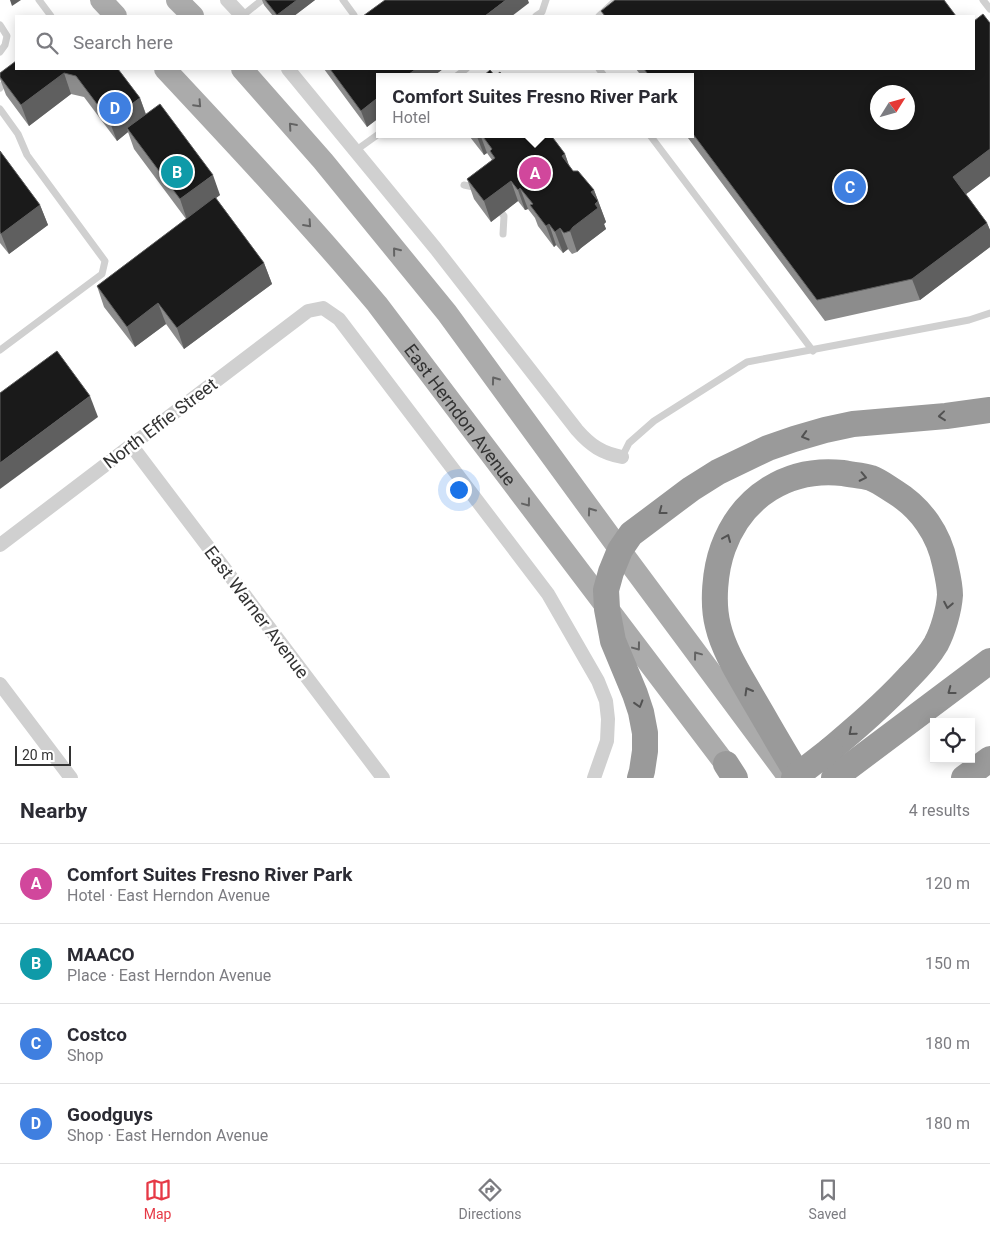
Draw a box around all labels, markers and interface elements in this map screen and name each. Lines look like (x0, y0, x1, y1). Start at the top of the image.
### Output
search box (15, 15, 975, 70)
icon: search (33, 29, 61, 57)
text: Search here (73, 31, 173, 54)
popup (376, 73, 694, 138)
text: Comfort Suites Fresno River Park (392, 85, 678, 108)
north arrow (870, 85, 915, 130)
pin: D (99, 89, 131, 127)
one-way arrow (192, 99, 201, 108)
text: Hotel (392, 108, 430, 127)
one-way arrow (290, 123, 298, 132)
pin: B (161, 153, 193, 191)
pin: A (519, 154, 551, 192)
pin: C (834, 168, 866, 206)
one-way arrow (303, 219, 312, 228)
one-way arrow (394, 248, 402, 257)
street label: East Herndon Avenue (400, 340, 521, 489)
street label: North Effie Street (99, 373, 221, 473)
one-way arrow (492, 376, 501, 386)
one-way arrow (937, 410, 945, 421)
one-way arrow (802, 430, 810, 440)
one-way arrow (858, 471, 867, 481)
your location (446, 477, 472, 503)
one-way arrow (522, 497, 530, 506)
one-way arrow (659, 505, 668, 513)
one-way arrow (588, 507, 597, 517)
one-way arrow (721, 534, 732, 543)
street label: East Warner Avenue (200, 542, 314, 682)
one-way arrow (943, 601, 953, 610)
one-way arrow (631, 641, 640, 651)
one-way arrow (695, 652, 703, 661)
one-way arrow (948, 685, 957, 693)
one-way arrow (745, 687, 755, 696)
one-way arrow (633, 700, 643, 708)
map controls (930, 718, 975, 763)
button: locate (930, 718, 975, 763)
one-way arrow (848, 726, 857, 735)
scale bar (15, 743, 71, 766)
text: 20 m (22, 747, 54, 763)
text: Nearby (20, 799, 87, 823)
text: 4 results (909, 801, 970, 820)
text: Comfort Suites Fresno River Park (67, 863, 352, 886)
text: A (31, 874, 41, 893)
text: 120 m (925, 874, 970, 893)
text: Hotel · East Herndon Avenue (67, 886, 270, 905)
text: MAACO (67, 943, 135, 966)
text: B (31, 954, 41, 973)
text: 150 m (925, 954, 970, 973)
text: Place · East Herndon Avenue (67, 966, 271, 985)
text: Costco (67, 1023, 127, 1046)
text: C (31, 1034, 41, 1053)
text: 180 m (925, 1034, 970, 1053)
text: Shop (67, 1046, 103, 1065)
text: Goodguys (67, 1103, 153, 1126)
text: D (31, 1114, 41, 1133)
text: 180 m (925, 1114, 970, 1133)
text: Shop · East Herndon Avenue (67, 1126, 268, 1145)
tab: Map (144, 1176, 172, 1222)
tab: Directions (459, 1176, 522, 1222)
tab: Saved (809, 1176, 846, 1222)

